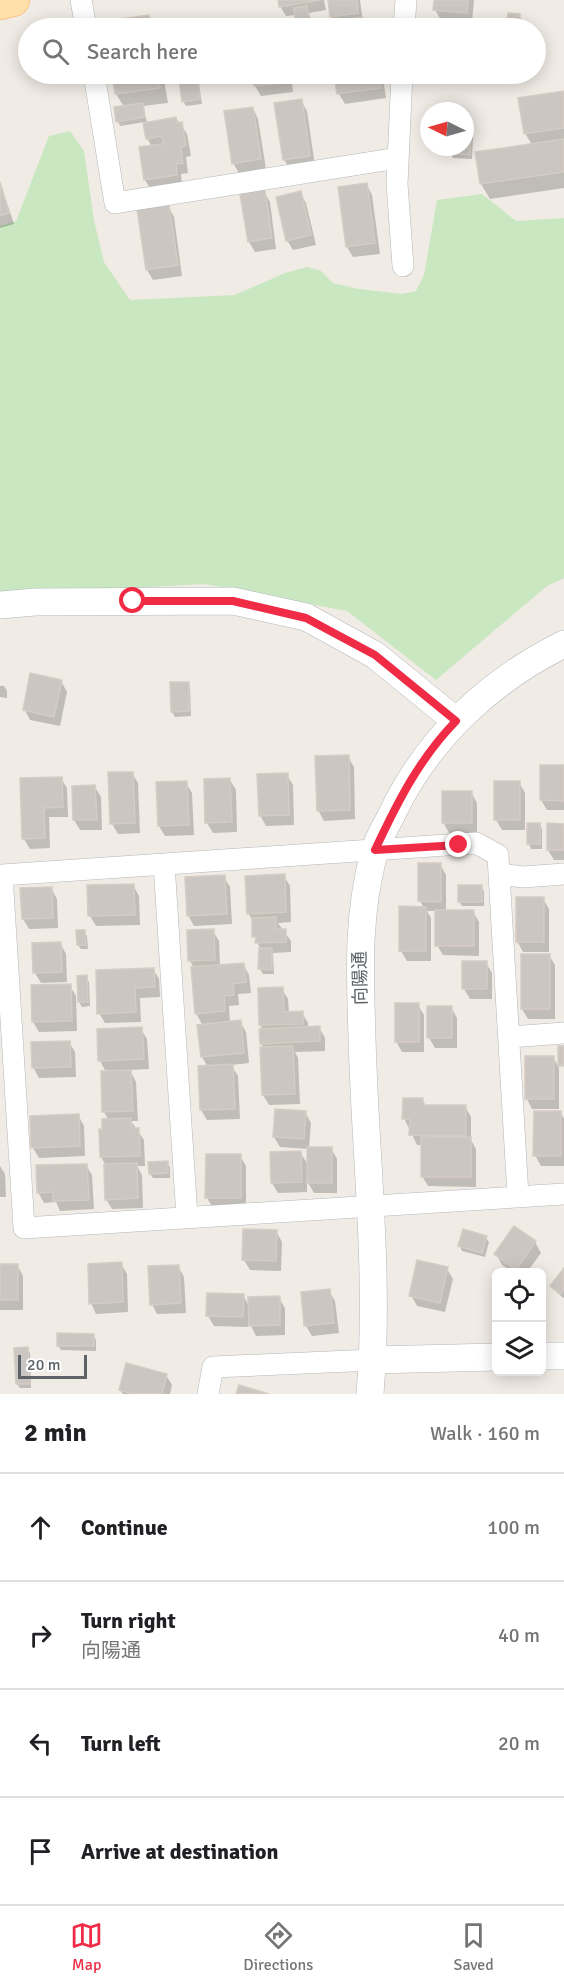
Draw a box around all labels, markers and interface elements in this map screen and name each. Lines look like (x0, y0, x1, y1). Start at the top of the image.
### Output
search box (18, 18, 546, 84)
icon: search (39, 35, 72, 68)
text: Search here (87, 38, 198, 65)
north arrow (420, 102, 474, 156)
route start (119, 587, 145, 613)
route end (445, 831, 471, 857)
street label: 向陽通 (349, 951, 371, 1005)
map controls (492, 1268, 546, 1376)
button: locate (492, 1268, 546, 1322)
button: layers (492, 1322, 546, 1376)
scale bar (18, 1352, 87, 1380)
text: 20 m (27, 1355, 61, 1375)
text: 2 min (24, 1417, 87, 1449)
text: Walk · 160 m (430, 1421, 540, 1446)
icon: ahead (24, 1511, 57, 1544)
text: Continue (81, 1514, 168, 1541)
text: 100 m (487, 1515, 540, 1540)
text: Turn right (81, 1607, 176, 1634)
icon: right (24, 1619, 57, 1652)
text: 40 m (498, 1623, 540, 1648)
text: 向陽通 (81, 1638, 141, 1663)
icon: left (24, 1727, 57, 1760)
text: Turn left (81, 1730, 161, 1757)
text: 20 m (498, 1731, 540, 1756)
icon: arrive (24, 1835, 57, 1868)
text: Arrive at destination (81, 1838, 278, 1865)
tab: Map (70, 1919, 103, 1975)
tab: Directions (243, 1919, 313, 1975)
tab: Saved (454, 1919, 494, 1975)

